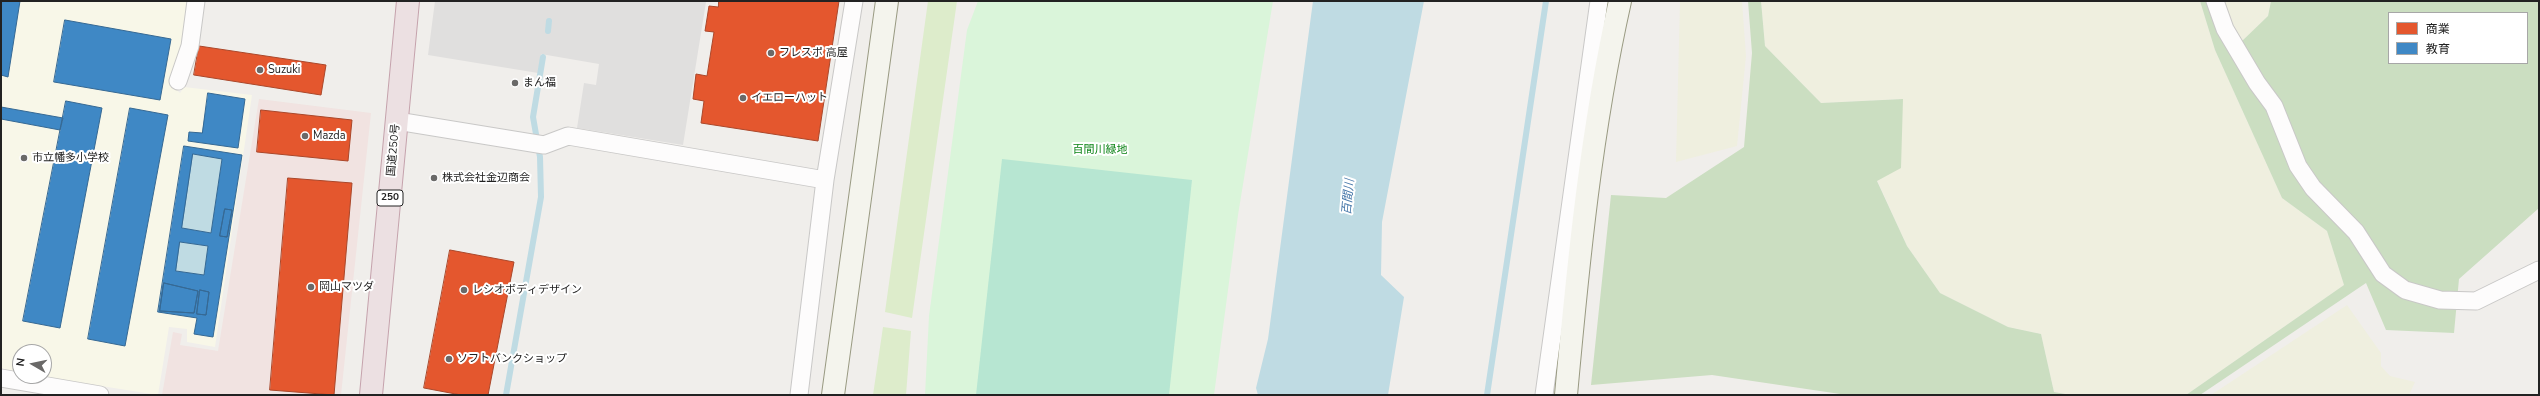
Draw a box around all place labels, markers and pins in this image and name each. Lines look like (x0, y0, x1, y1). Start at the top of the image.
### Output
place label: フレスポ 高屋 (779, 46, 848, 60)
marker: フレスポ 高屋 (766, 48, 776, 58)
place label: Suzuki (268, 63, 300, 77)
marker: Suzuki (255, 65, 265, 75)
place label: まん福 (523, 76, 556, 90)
marker: まん福 (510, 78, 520, 88)
place label: イエローハット (751, 91, 828, 105)
marker: イエローハット (738, 93, 748, 103)
place label: Mazda (313, 129, 345, 143)
marker: Mazda (300, 131, 310, 141)
place label: 市立幡多小学校 (32, 151, 109, 165)
marker: 市立幡多小学校 (19, 153, 29, 163)
place label: 株式会社金辺商会 (442, 171, 530, 185)
marker: 株式会社金辺商会 (429, 173, 439, 183)
place label: 岡山マツダ (319, 280, 374, 294)
marker: 岡山マツダ (306, 282, 316, 292)
place label: レシオボディデザイン (472, 283, 582, 297)
marker: レシオボディデザイン (459, 285, 469, 295)
place label: ソフトバンクショップ (457, 352, 567, 366)
marker: ソフトバンクショップ (444, 354, 454, 364)

